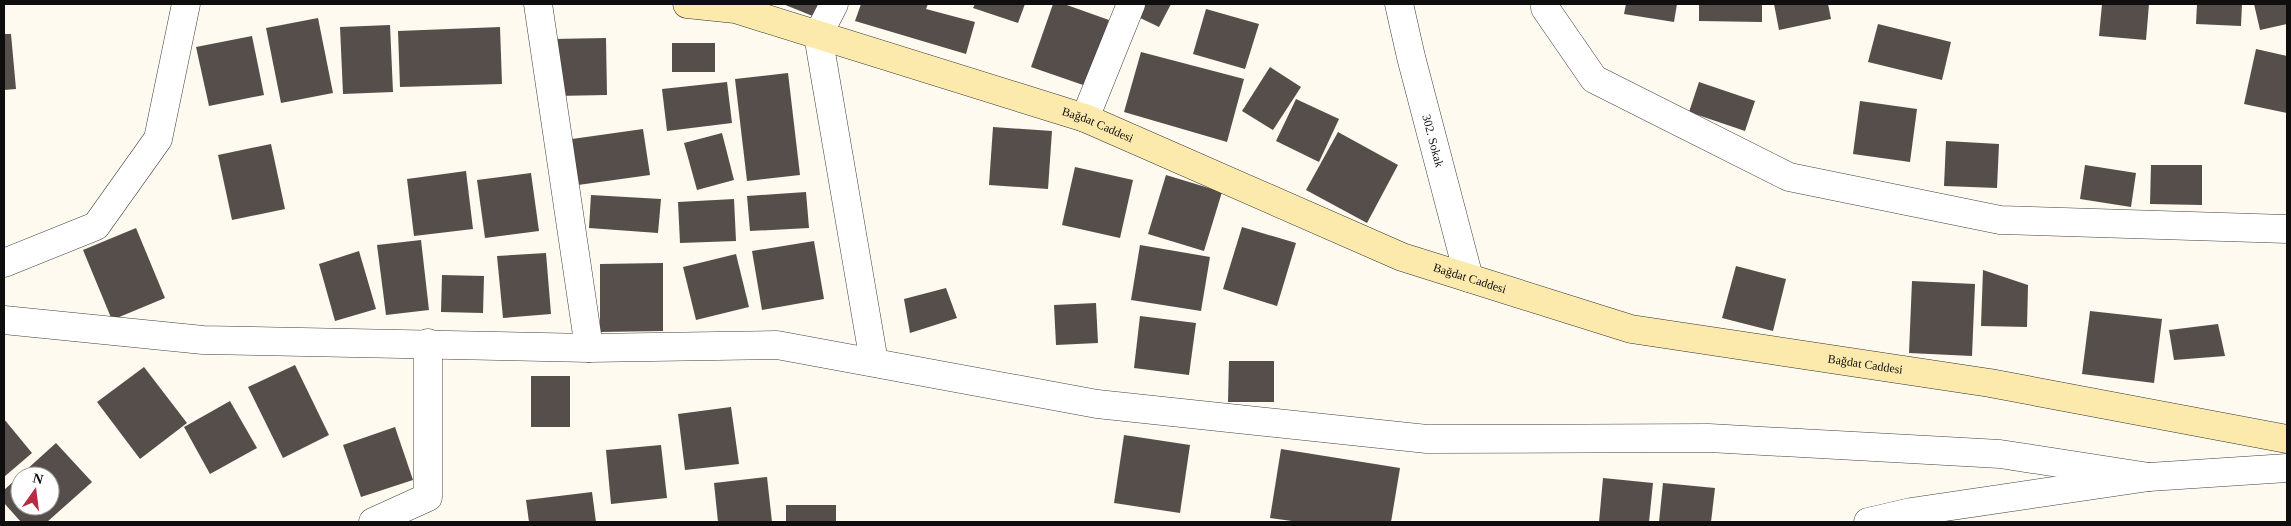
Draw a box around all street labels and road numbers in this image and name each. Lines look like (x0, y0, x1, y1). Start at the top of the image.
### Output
street label: Bağdat Caddesi (1060, 104, 1136, 146)
street label: 302. Sokak (1419, 113, 1447, 169)
street label: Bağdat Caddesi (1432, 260, 1509, 297)
street label: Bağdat Caddesi (1827, 352, 1904, 377)

